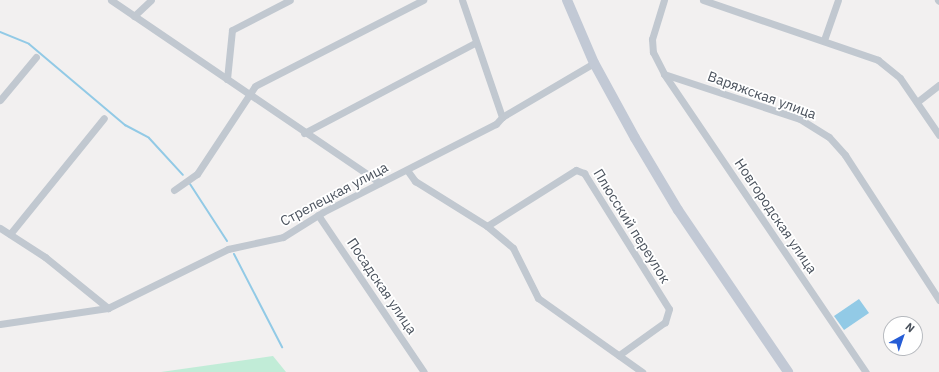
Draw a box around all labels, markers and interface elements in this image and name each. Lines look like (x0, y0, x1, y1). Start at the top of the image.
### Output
street label: Варяжская улица (705, 68, 819, 122)
street label: Новгородская улица (731, 155, 821, 277)
street label: Стрелецкая улица (277, 158, 391, 230)
street label: Плюсский переулок (590, 166, 674, 286)
street label: Посадская улица (344, 235, 420, 337)
north arrow (883, 316, 923, 356)
text: N (903, 320, 918, 335)

